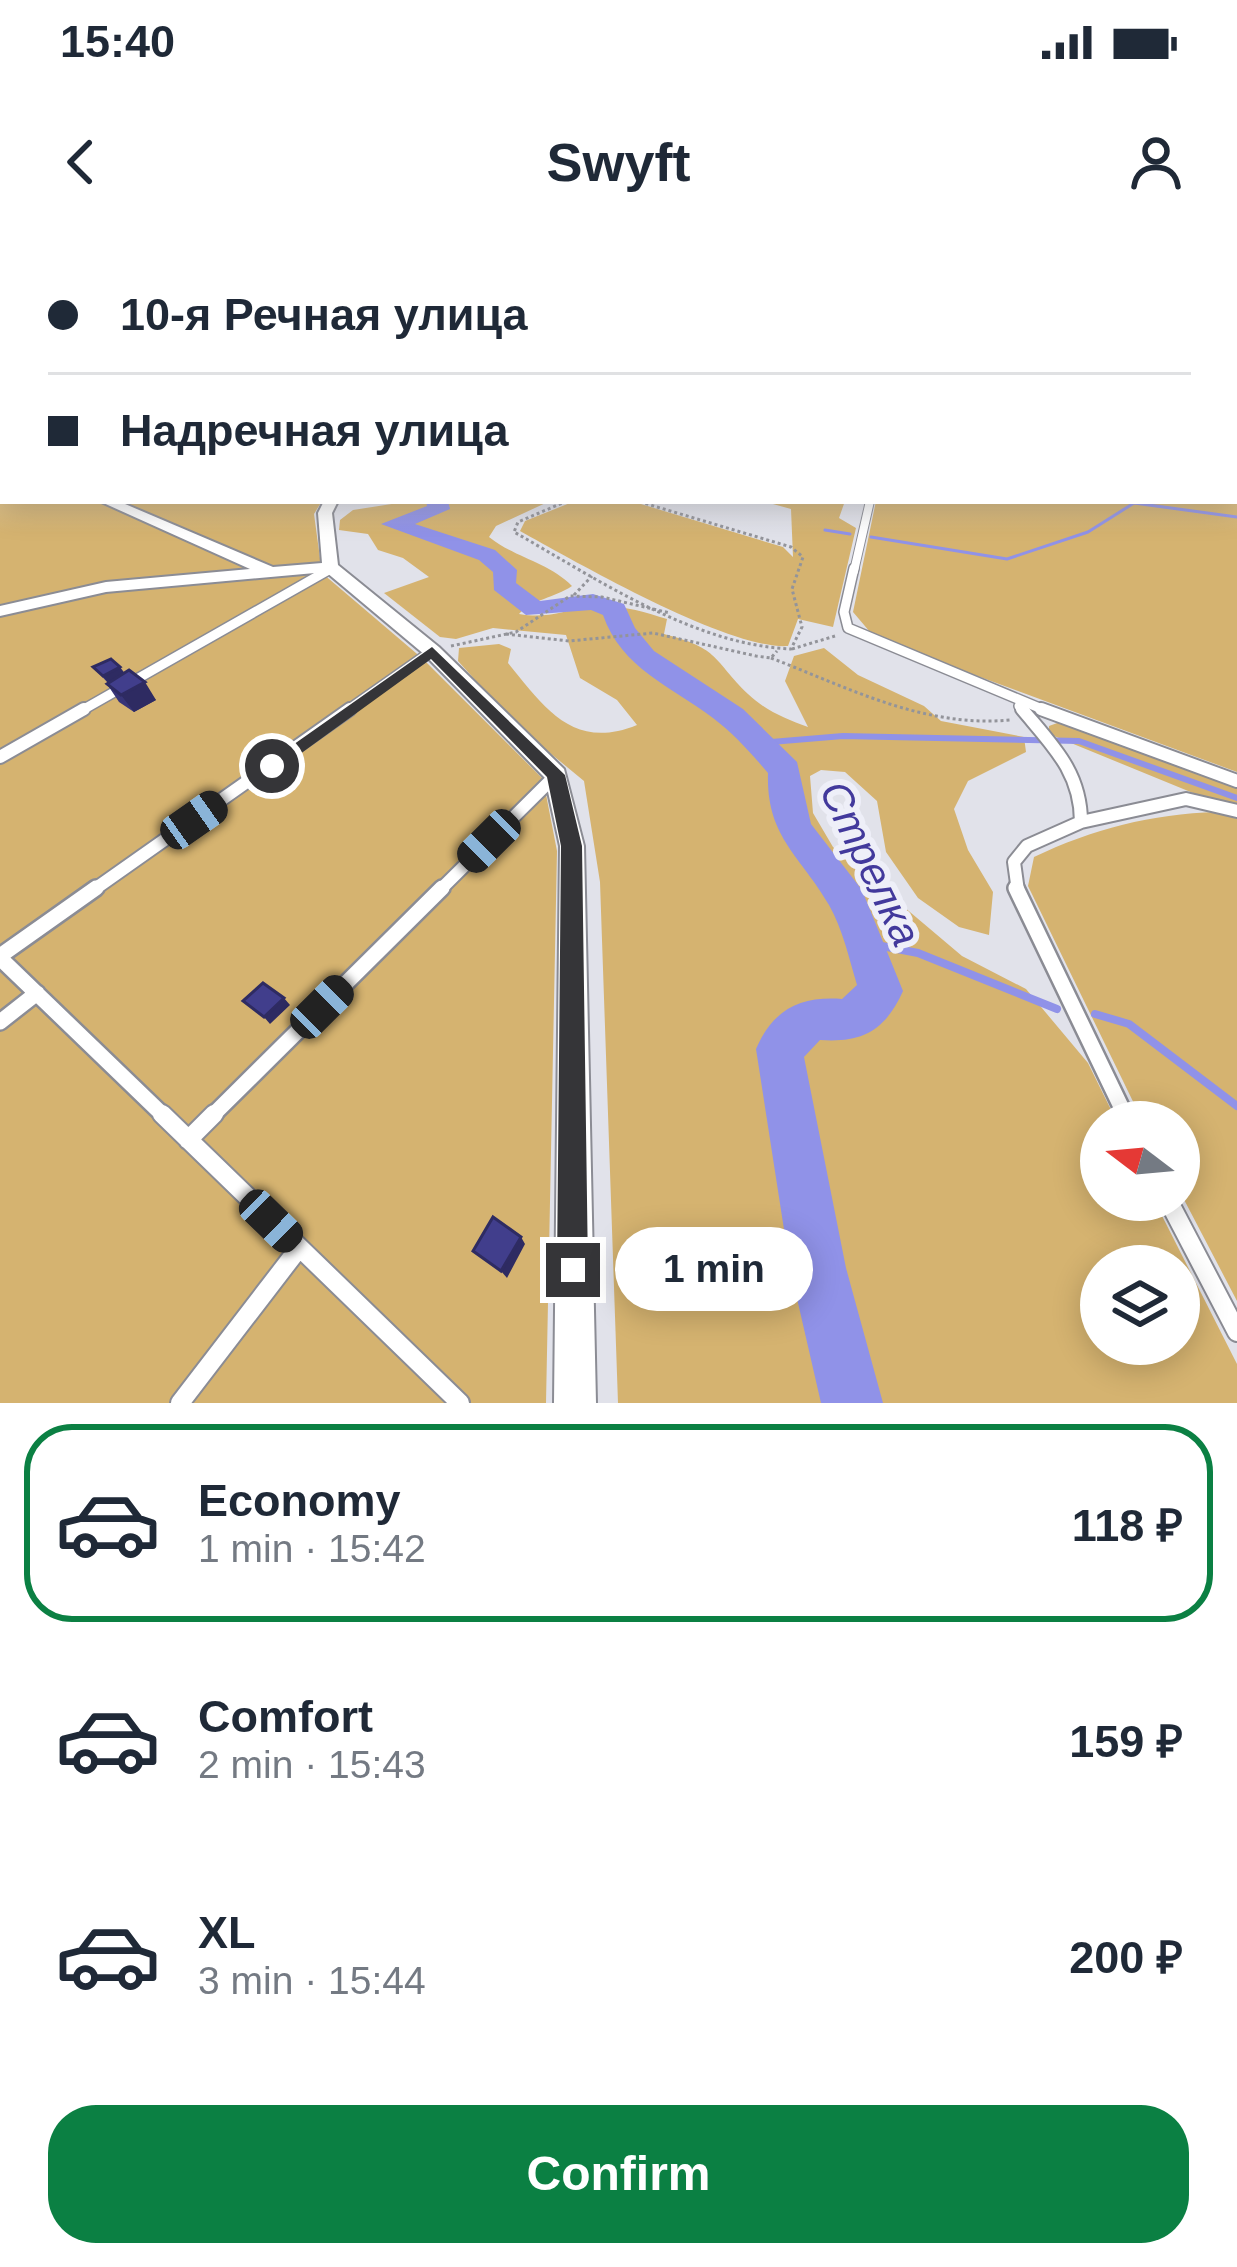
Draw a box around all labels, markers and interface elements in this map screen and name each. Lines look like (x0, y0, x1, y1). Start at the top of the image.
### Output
text: 15:40 (60, 16, 175, 67)
icon: back (48, 129, 114, 195)
icon: person (1123, 129, 1189, 195)
text: Swyft (546, 132, 691, 192)
text: 10-я Речная улица (120, 289, 528, 340)
text: Надречная улица (120, 405, 509, 456)
route start (245, 739, 299, 793)
water label: Стрелка (811, 773, 930, 953)
car (154, 785, 234, 855)
car (451, 803, 527, 879)
car (284, 969, 360, 1045)
north arrow (1080, 1101, 1200, 1221)
map controls (1080, 1101, 1200, 1365)
car (233, 1183, 309, 1259)
callout: 1 min (615, 1228, 813, 1312)
route end (546, 1243, 600, 1297)
button: layers (1080, 1245, 1200, 1365)
text: 1 min (663, 1247, 765, 1290)
icon: car (54, 1469, 162, 1577)
text: Economy (198, 1475, 401, 1526)
text: 118 ₽ (1072, 1500, 1183, 1551)
text: 1 min · 15:42 (198, 1527, 426, 1570)
icon: car (54, 1685, 162, 1793)
text: Comfort (198, 1691, 373, 1742)
text: 159 ₽ (1069, 1716, 1183, 1767)
text: 2 min · 15:43 (198, 1743, 426, 1786)
icon: car (54, 1901, 162, 2009)
text: XL (198, 1907, 256, 1958)
text: 200 ₽ (1069, 1932, 1183, 1983)
text: 3 min · 15:44 (198, 1959, 426, 2002)
button: Confirm (48, 2105, 1189, 2243)

